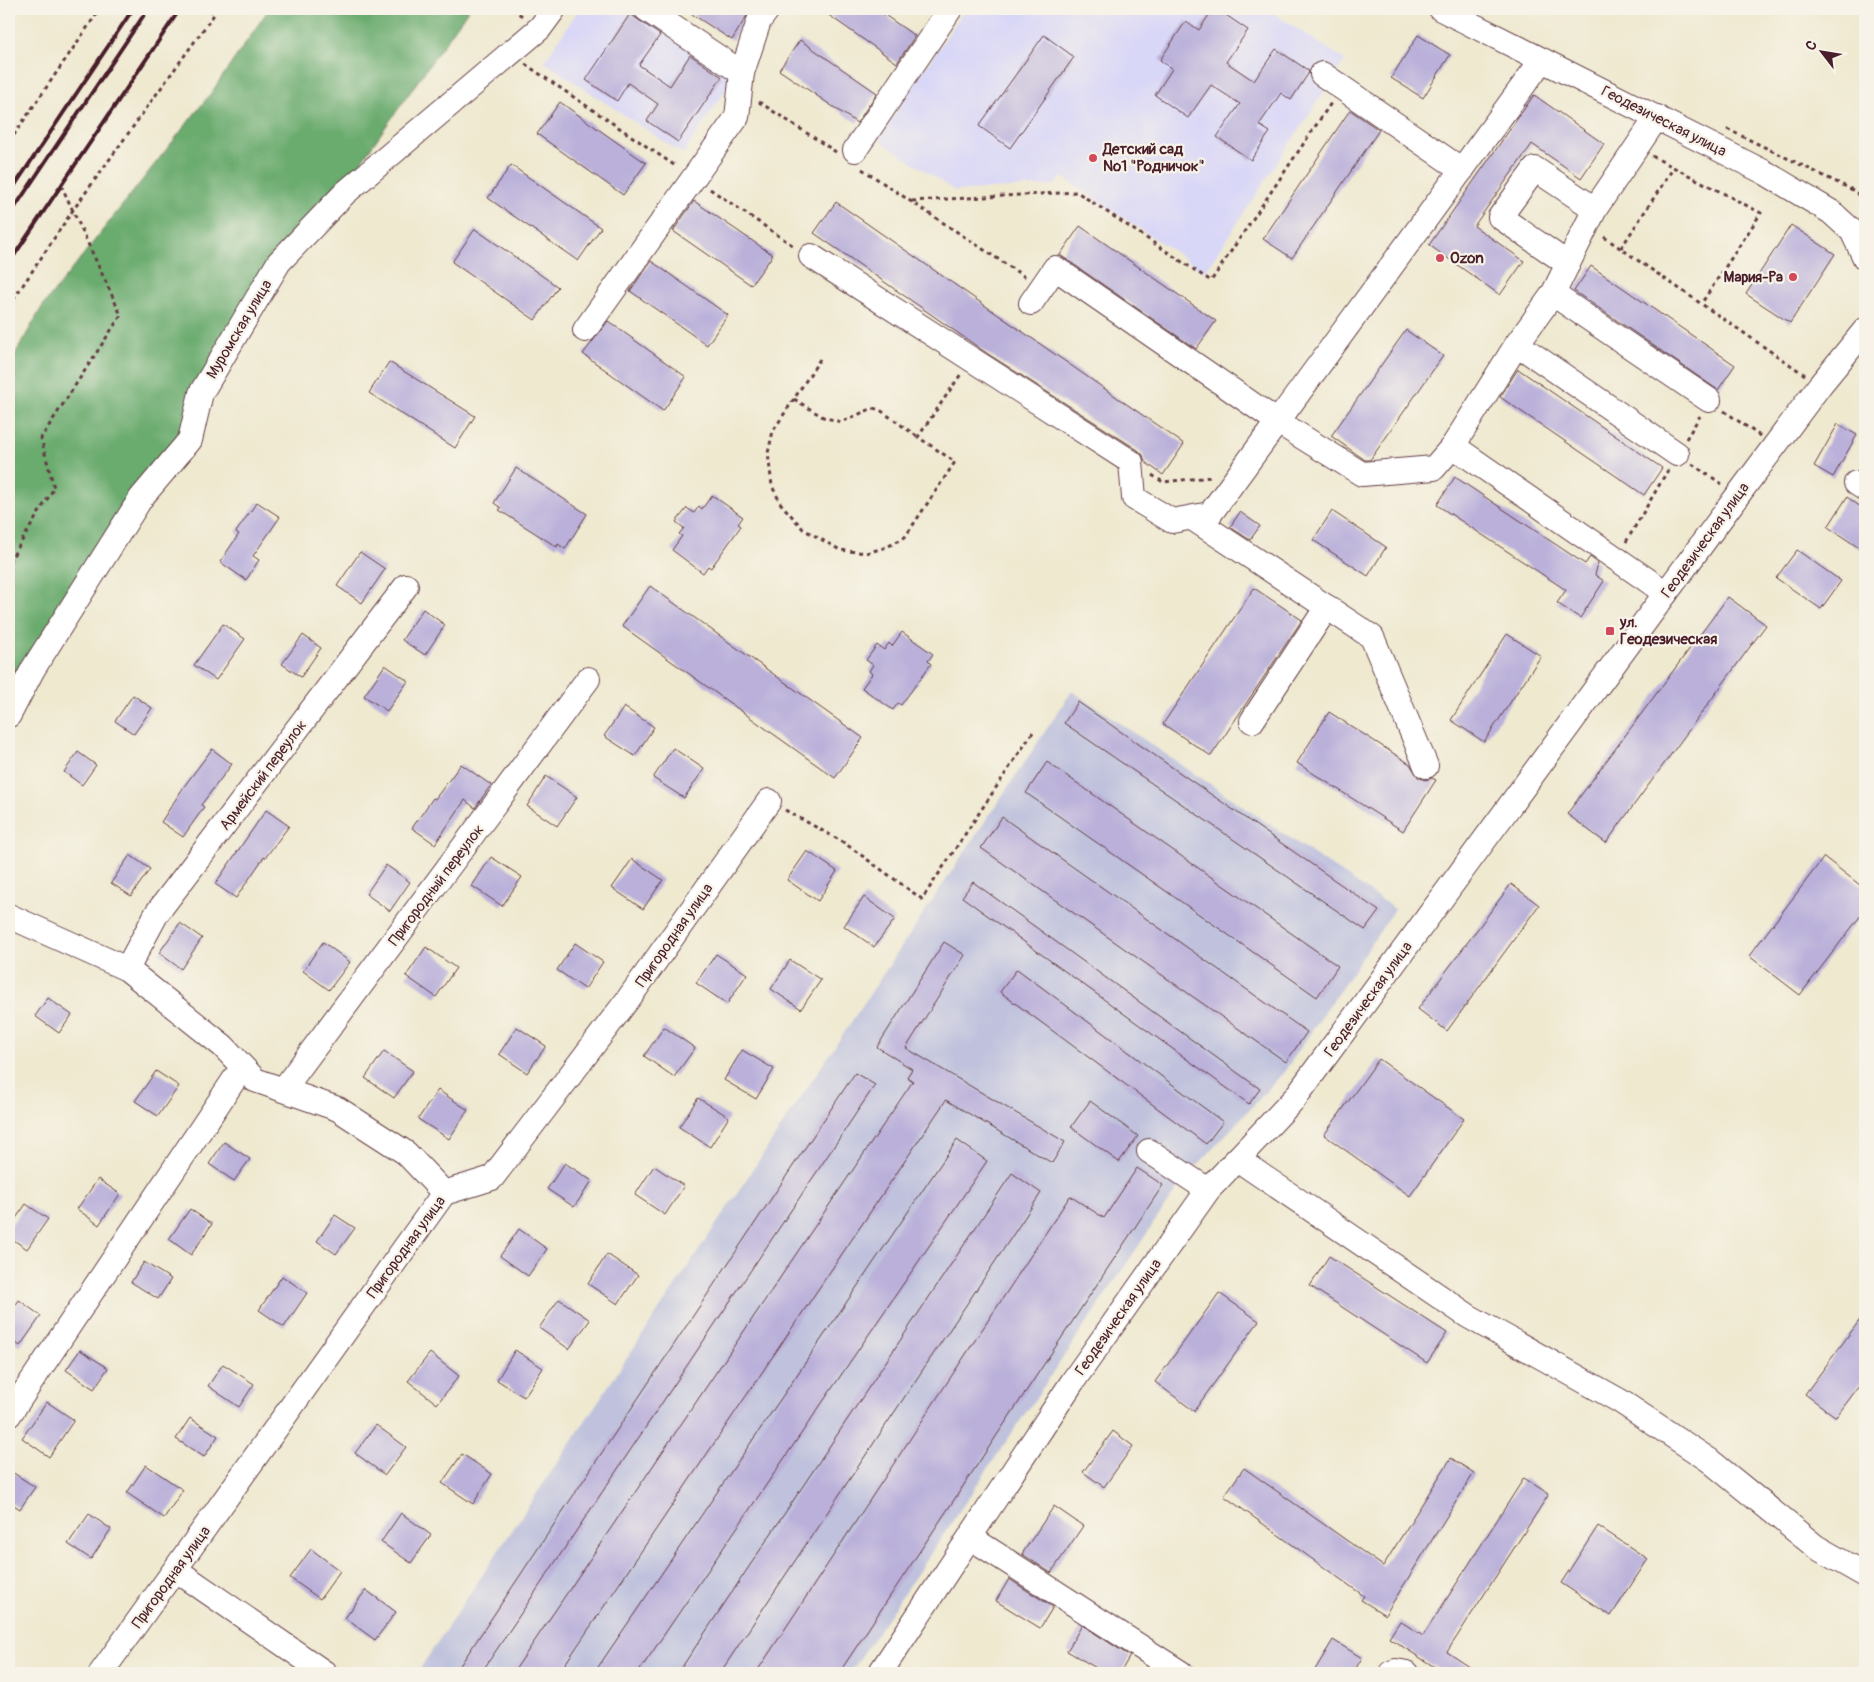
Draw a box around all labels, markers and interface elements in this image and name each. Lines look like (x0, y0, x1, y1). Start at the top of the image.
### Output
north arrow (1796, 28, 1846, 78)
text: С (1802, 37, 1821, 54)
street label: Геодезическая улица (1598, 82, 1730, 161)
place label: Детский сад №1 "Родничок" (1102, 140, 1205, 176)
marker: Детский сад №1 "Родничок" (1087, 152, 1099, 164)
place label: Ozon (1450, 249, 1484, 268)
marker: Ozon (1434, 252, 1446, 264)
place label: Мария-Ра (1724, 268, 1783, 287)
marker: Мария-Ра (1787, 271, 1799, 283)
street label: Муромская улица (202, 276, 276, 382)
street label: Геодезическая улица (1657, 479, 1754, 602)
place label: ул. Геодезическая (1619, 613, 1717, 649)
marker: ул. Геодезическая (1604, 625, 1616, 637)
street label: Армейский переулок (216, 716, 311, 834)
street label: Пригородный переулок (385, 821, 488, 950)
street label: Пригородная улица (632, 880, 717, 991)
street label: Геодезическая улица (1320, 938, 1417, 1061)
street label: Пригородная улица (363, 1192, 450, 1302)
street label: Геодезическая улица (1071, 1255, 1166, 1379)
street label: Пригородная улица (128, 1522, 215, 1632)

